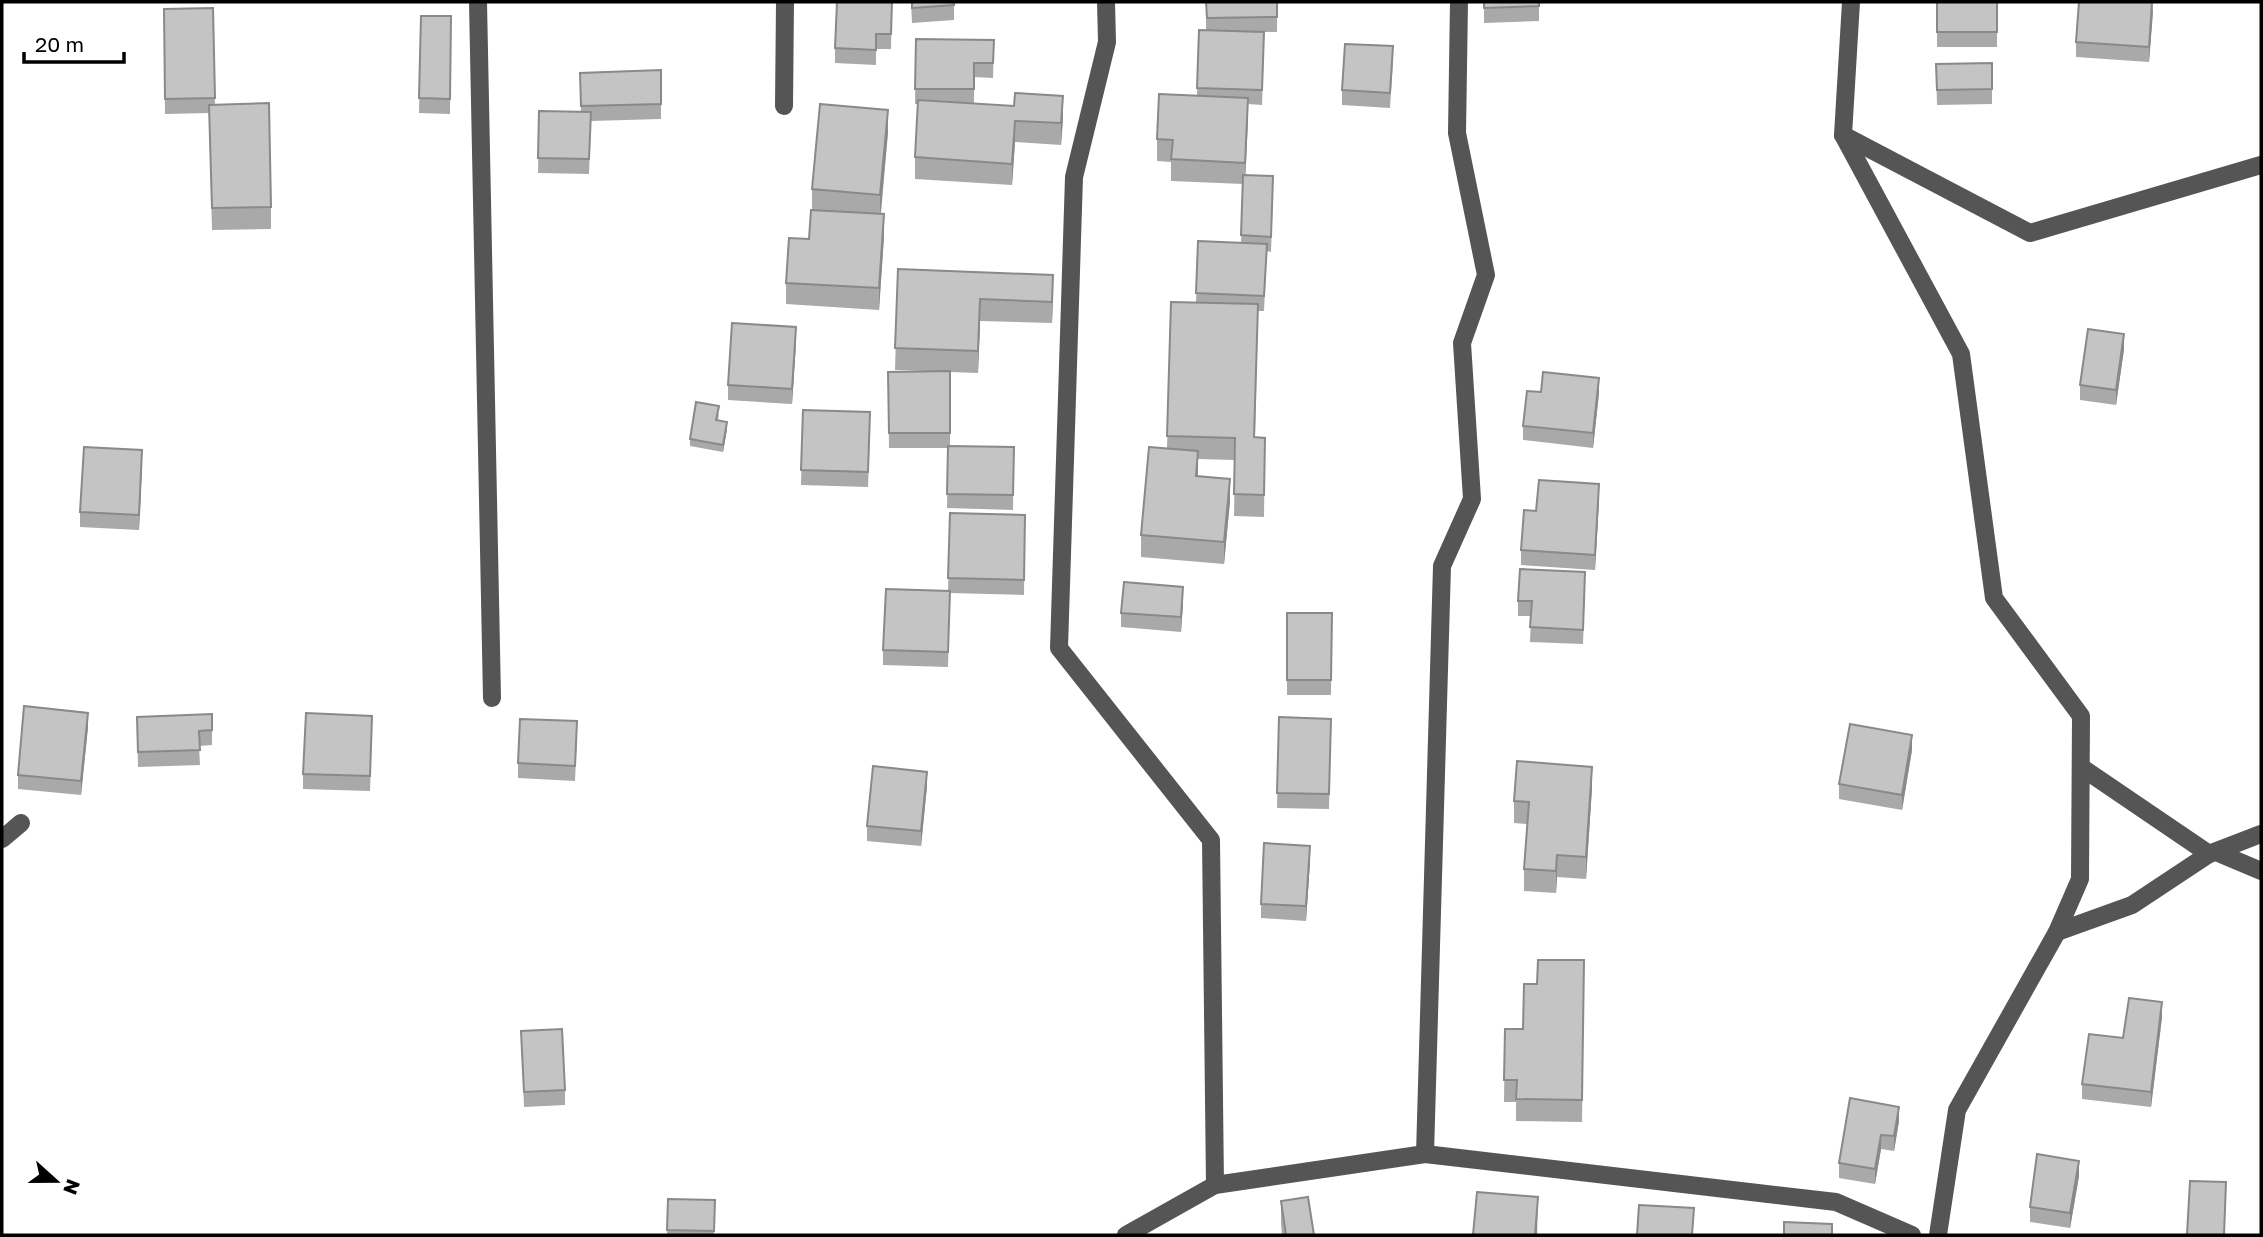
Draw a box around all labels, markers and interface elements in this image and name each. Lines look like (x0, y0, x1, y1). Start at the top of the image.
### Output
scale bar (24, 21, 124, 65)
text: 20 m (35, 31, 84, 57)
north arrow (21, 1146, 91, 1216)
text: N (59, 1176, 86, 1198)

